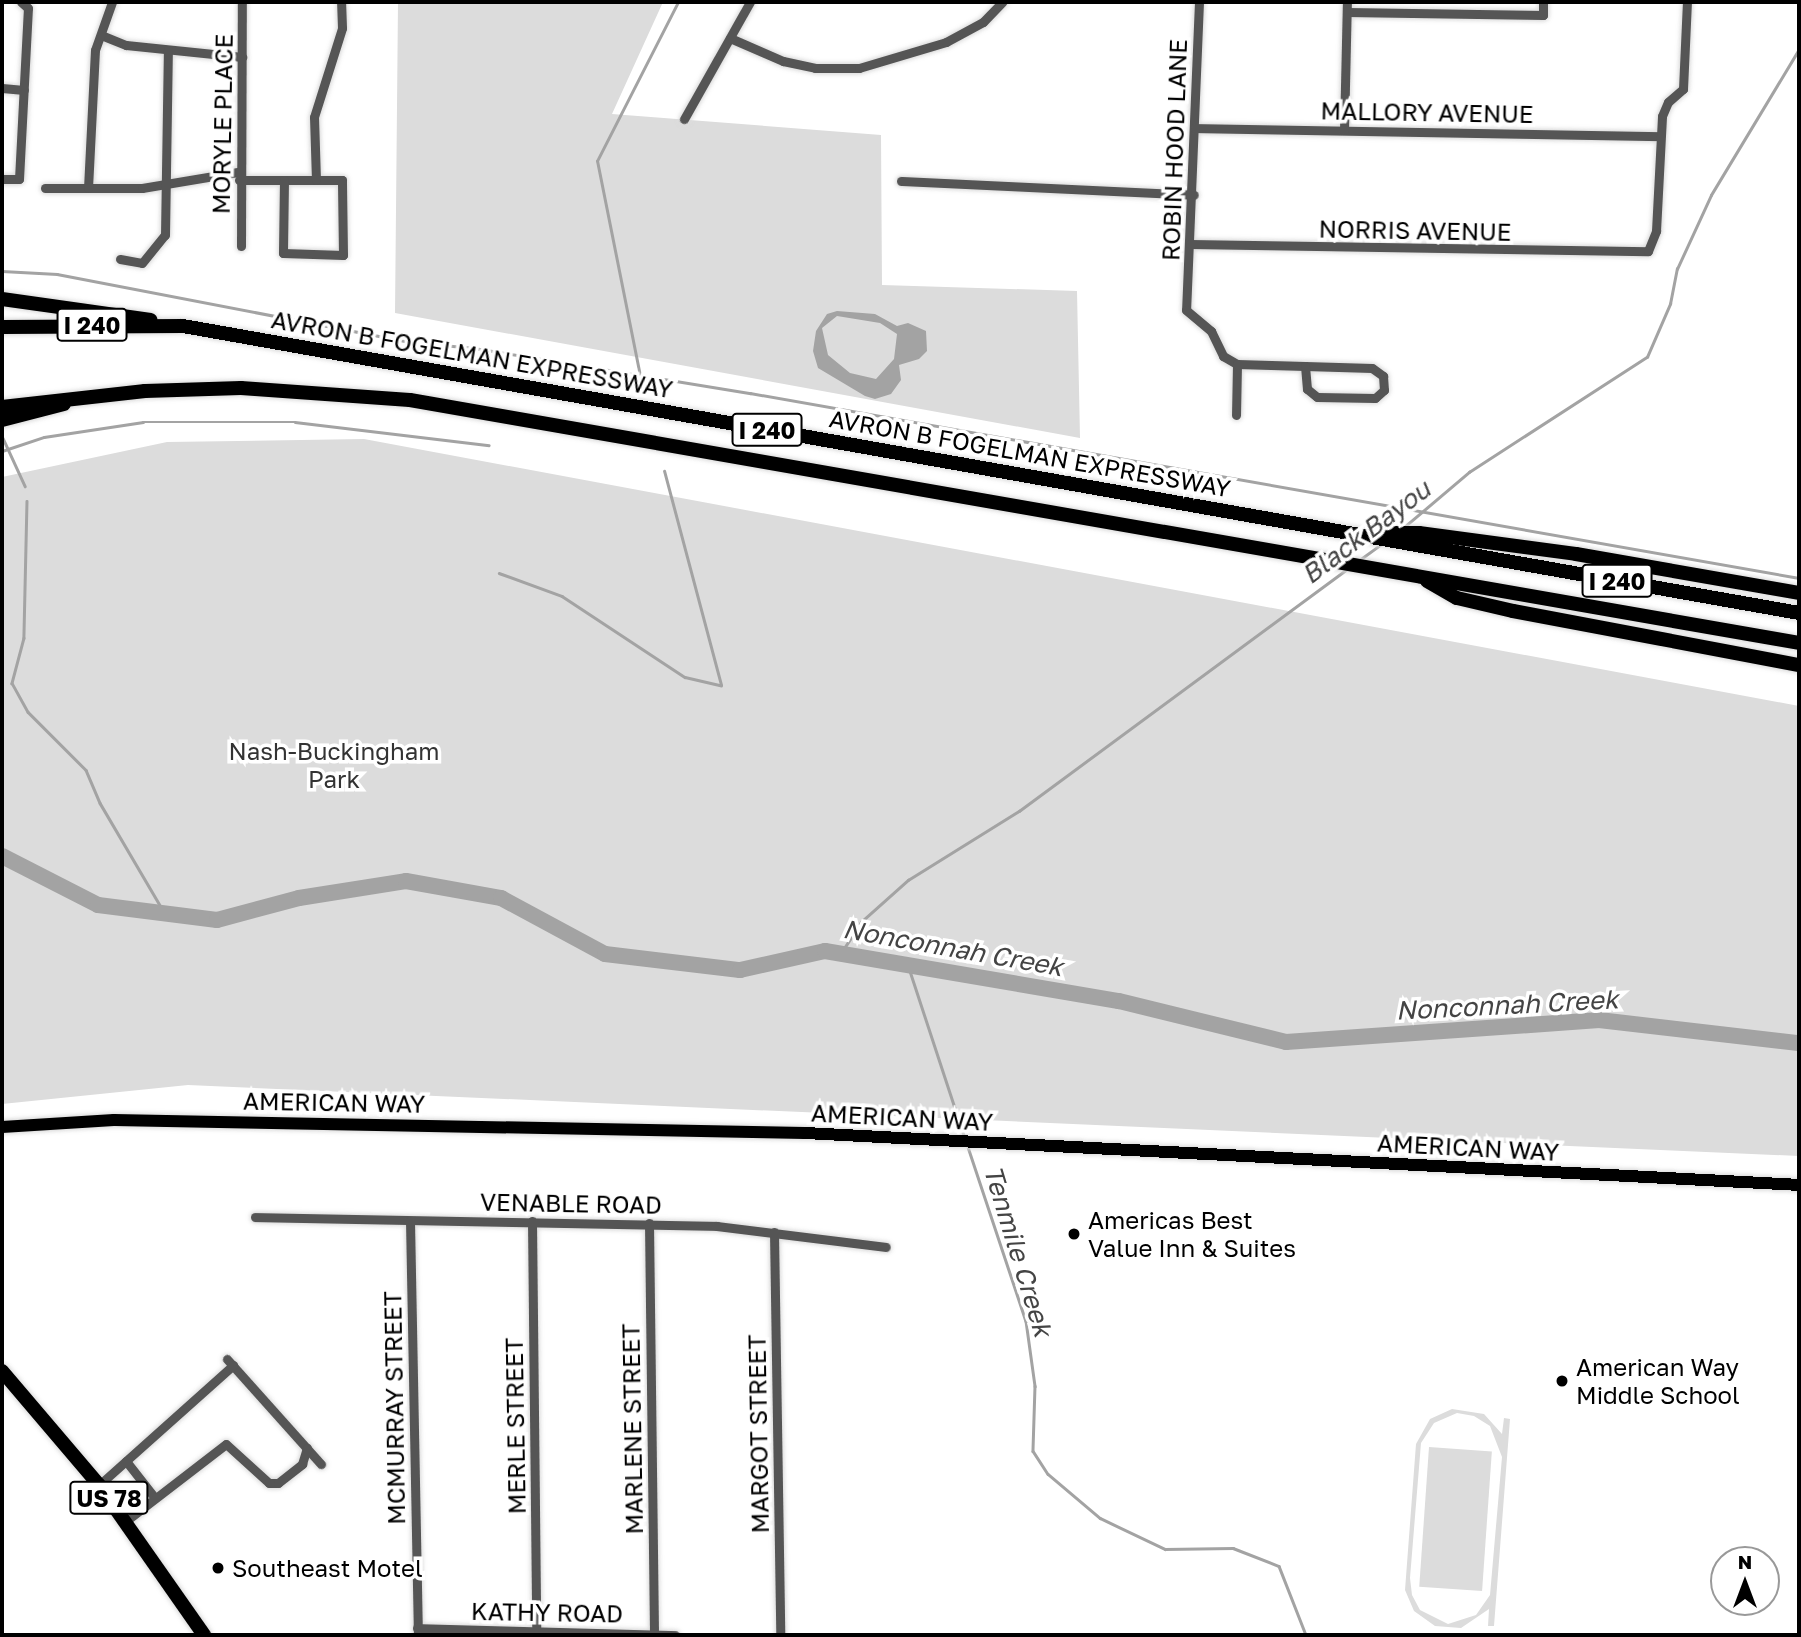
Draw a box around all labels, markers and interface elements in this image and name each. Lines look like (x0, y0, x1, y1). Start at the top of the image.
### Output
street label: MORYLE PLACE (206, 34, 238, 214)
street label: ROBIN HOOD LANE (1156, 39, 1192, 261)
street label: MALLORY AVENUE (1320, 96, 1534, 128)
street label: NORRIS AVENUE (1318, 214, 1512, 246)
street label: AVRON B FOGELMAN EXPRESSWAY (269, 304, 675, 404)
road number: I 240 (55, 306, 129, 344)
street label: AVRON B FOGELMAN EXPRESSWAY (827, 403, 1233, 503)
road number: I 240 (730, 410, 804, 450)
water label: Black Bayou (1296, 474, 1436, 590)
road number: I 240 (1580, 562, 1654, 600)
park label: Nash-Buckingham Park (228, 737, 440, 793)
water label: Nonconnah Creek (841, 913, 1065, 983)
water label: Nonconnah Creek (1395, 984, 1619, 1026)
street label: AMERICAN WAY (243, 1086, 425, 1118)
street label: AMERICAN WAY (810, 1098, 994, 1136)
street label: AMERICAN WAY (1376, 1128, 1560, 1166)
water label: Tenmile Creek (977, 1162, 1059, 1340)
street label: VENABLE ROAD (480, 1187, 662, 1219)
place label: Americas Best Value Inn & Suites (1088, 1206, 1296, 1262)
marker: Americas Best Value Inn & Suites (1066, 1226, 1082, 1242)
street label: MCMURRAY STREET (378, 1291, 410, 1525)
street label: MARLENE STREET (616, 1323, 648, 1535)
street label: MARGOT STREET (742, 1334, 774, 1534)
street label: MERLE STREET (499, 1337, 531, 1515)
place label: American Way Middle School (1576, 1353, 1740, 1409)
marker: American Way Middle School (1554, 1373, 1570, 1389)
road number: US 78 (69, 1478, 149, 1518)
north arrow (1710, 1546, 1780, 1616)
text: N (1738, 1550, 1752, 1573)
place label: Southeast Motel (232, 1554, 423, 1582)
marker: Southeast Motel (210, 1560, 226, 1576)
street label: KATHY ROAD (471, 1596, 623, 1628)

